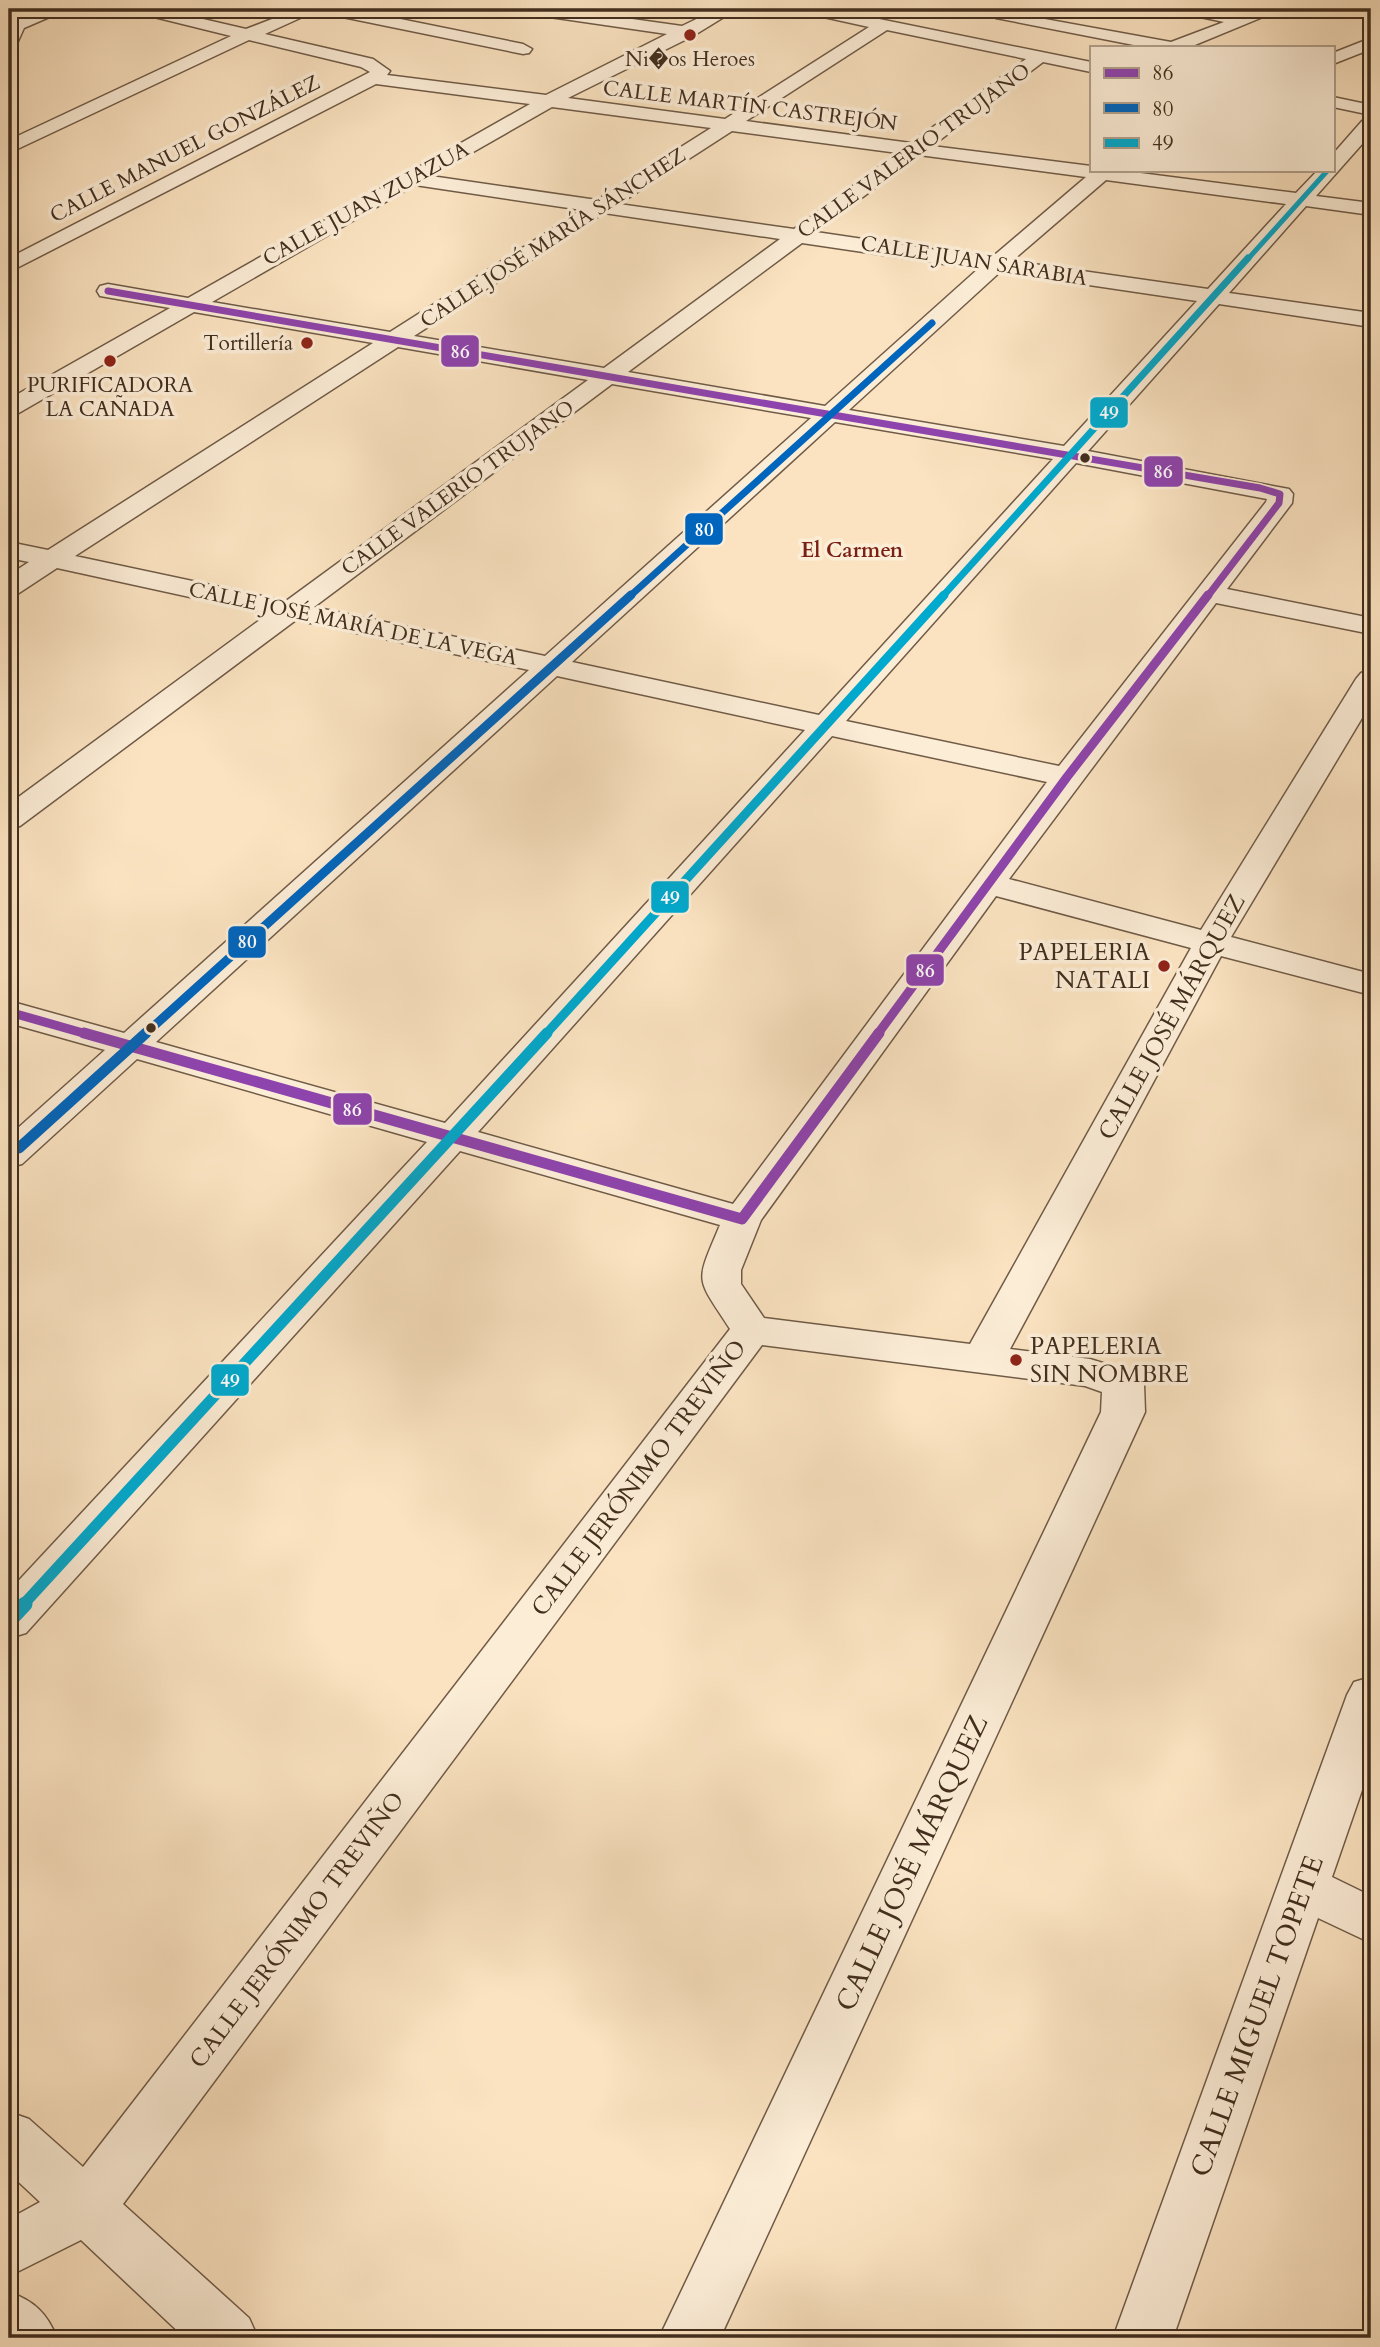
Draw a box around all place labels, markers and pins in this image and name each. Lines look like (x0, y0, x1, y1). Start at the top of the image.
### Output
marker: Ni�os Heroes (682, 27, 698, 43)
place label: Ni�os Heroes (625, 45, 755, 74)
place label: Tortillería (203, 329, 293, 358)
marker: Tortillería (299, 335, 315, 351)
marker: PURIFICADORA LA CAÑADA (102, 353, 118, 369)
place label: PURIFICADORA LA CAÑADA (27, 371, 193, 424)
unlabelled marker (1078, 451, 1092, 465)
place label: PAPELERIA NATALI (1019, 936, 1151, 997)
marker: PAPELERIA NATALI (1156, 958, 1172, 974)
unlabelled marker (144, 1021, 158, 1035)
place label: PAPELERIA SIN NOMBRE (1030, 1330, 1189, 1391)
marker: PAPELERIA SIN NOMBRE (1008, 1352, 1024, 1368)

